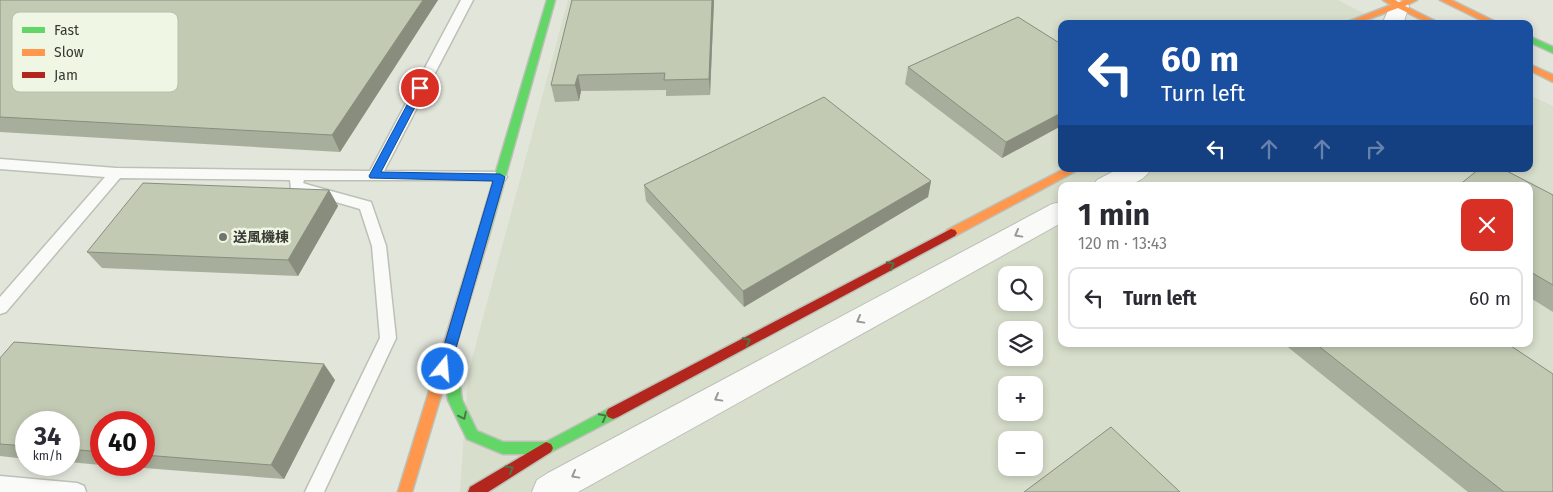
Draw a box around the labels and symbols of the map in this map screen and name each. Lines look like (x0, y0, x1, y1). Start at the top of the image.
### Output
legend (12, 12, 178, 92)
text: Fast (54, 22, 80, 39)
text: Slow (54, 44, 84, 61)
text: Jam (54, 67, 78, 84)
pin (399, 67, 441, 109)
one-way arrow (1015, 228, 1024, 238)
place label: 送風機棟 (233, 229, 289, 246)
marker: 送風機棟 (217, 231, 229, 243)
one-way arrow (885, 261, 894, 271)
one-way arrow (857, 314, 866, 324)
one-way arrow (742, 337, 751, 347)
position arrow (416, 342, 468, 394)
one-way arrow (714, 391, 723, 401)
speed limit sign: 40 (90, 411, 155, 476)
one-way arrow (457, 411, 467, 420)
one-way arrow (598, 414, 607, 424)
one-way arrow (505, 465, 514, 475)
one-way arrow (571, 469, 580, 479)

